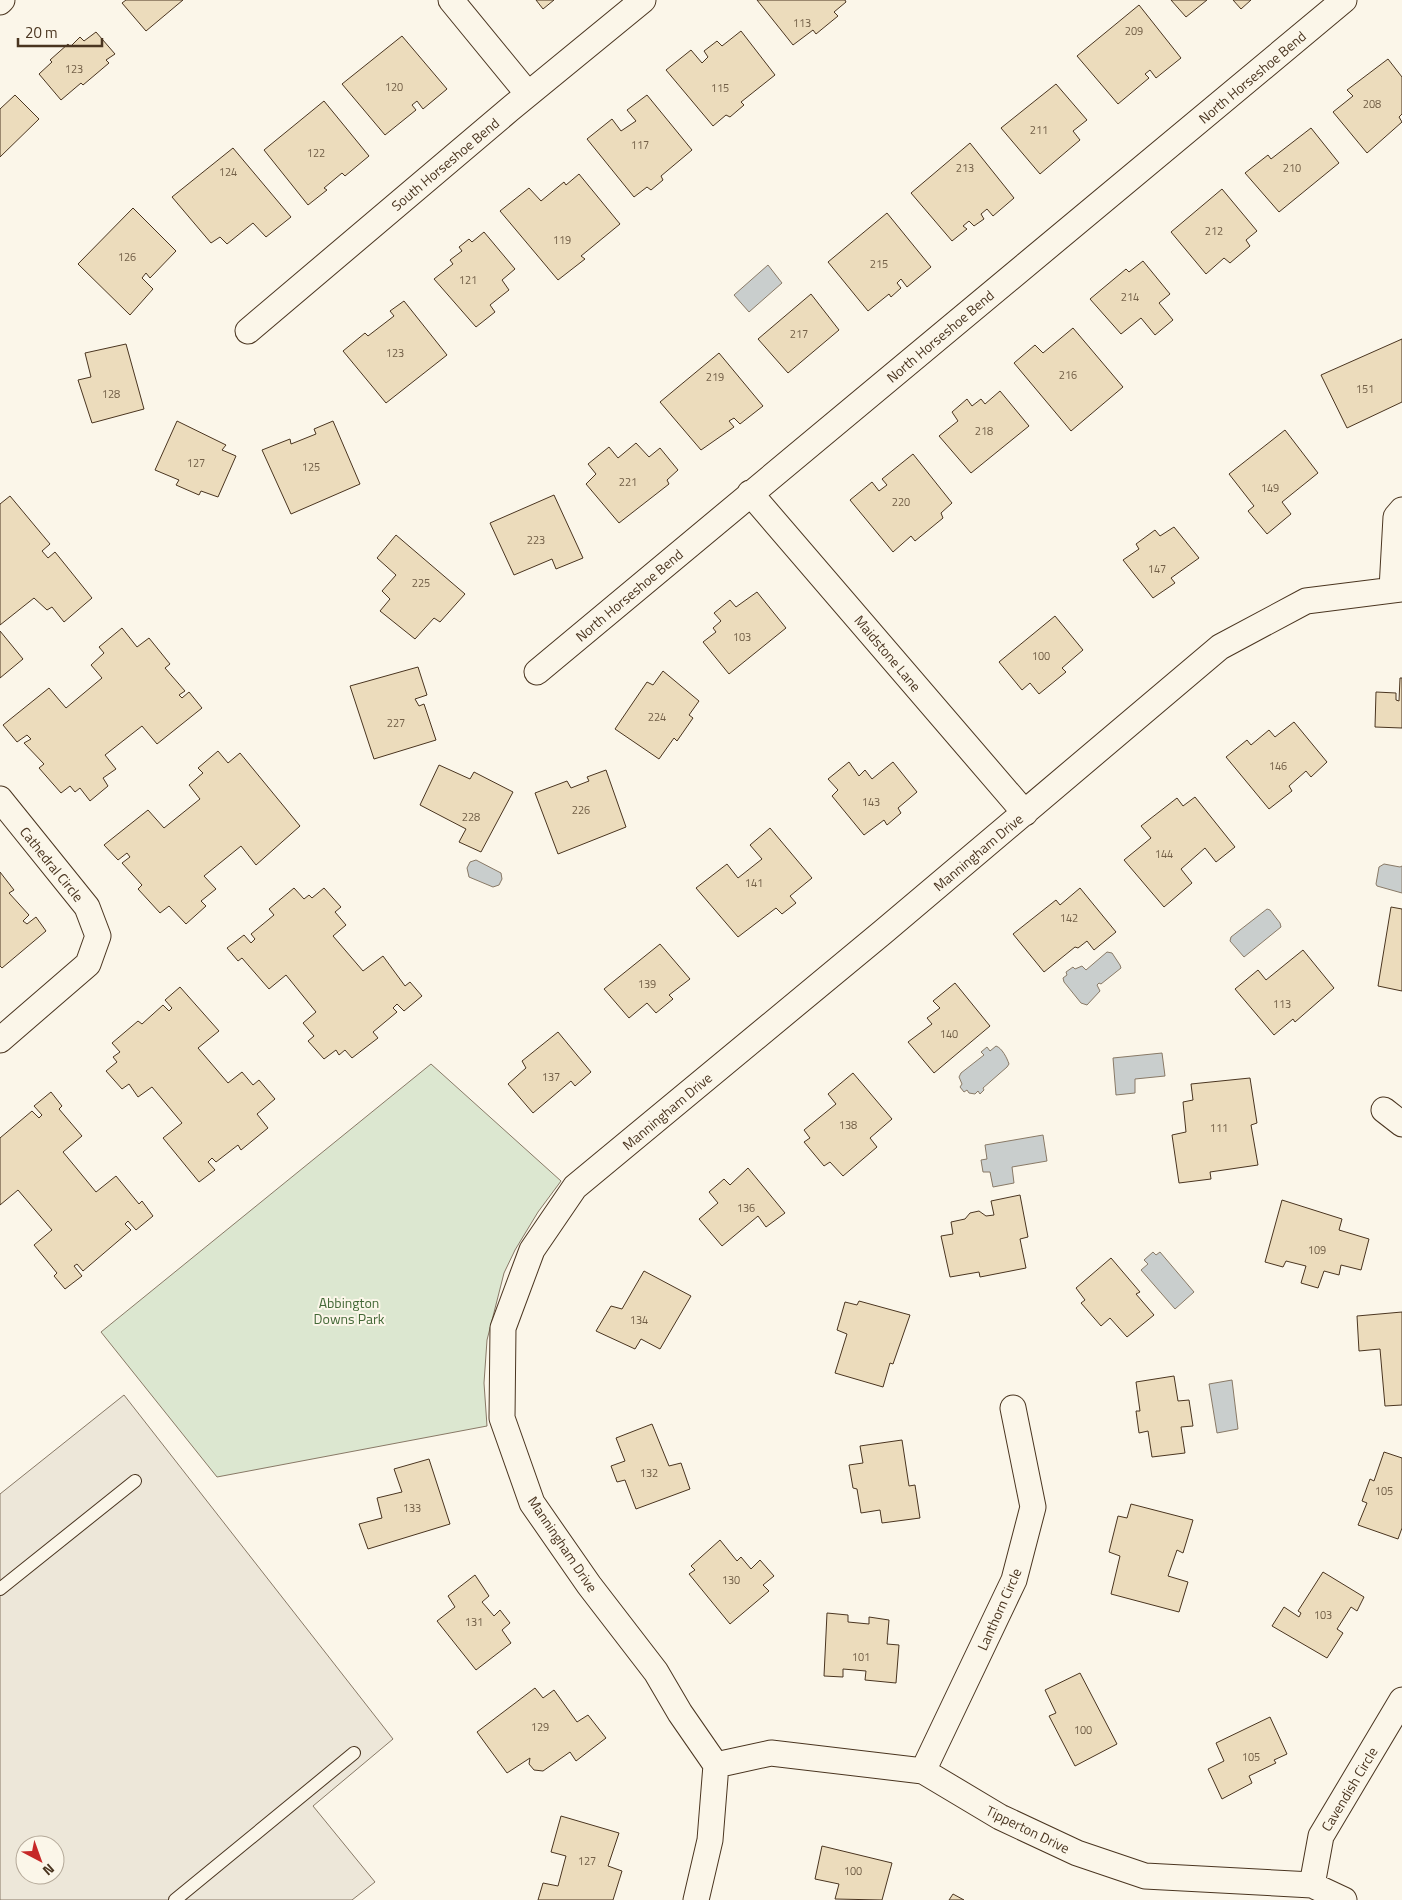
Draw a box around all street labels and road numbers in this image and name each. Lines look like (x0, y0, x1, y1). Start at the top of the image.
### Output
street label: North Horseshoe Bend (1194, 26, 1310, 128)
street label: South Horseshoe Bend (386, 112, 504, 216)
street label: North Horseshoe Bend (882, 285, 998, 387)
street label: North Horseshoe Bend (571, 544, 687, 646)
street label: Maidstone Lane (850, 610, 926, 696)
street label: Manningham Drive (929, 808, 1027, 896)
street label: Cathedral Circle (15, 822, 89, 906)
street label: Manningham Drive (618, 1067, 716, 1155)
street label: Manningham Drive (523, 1492, 603, 1596)
street label: Lanthorn Circle (971, 1564, 1027, 1654)
street label: Cavendish Circle (1315, 1743, 1383, 1835)
street label: Tipperton Drive (983, 1800, 1073, 1858)

